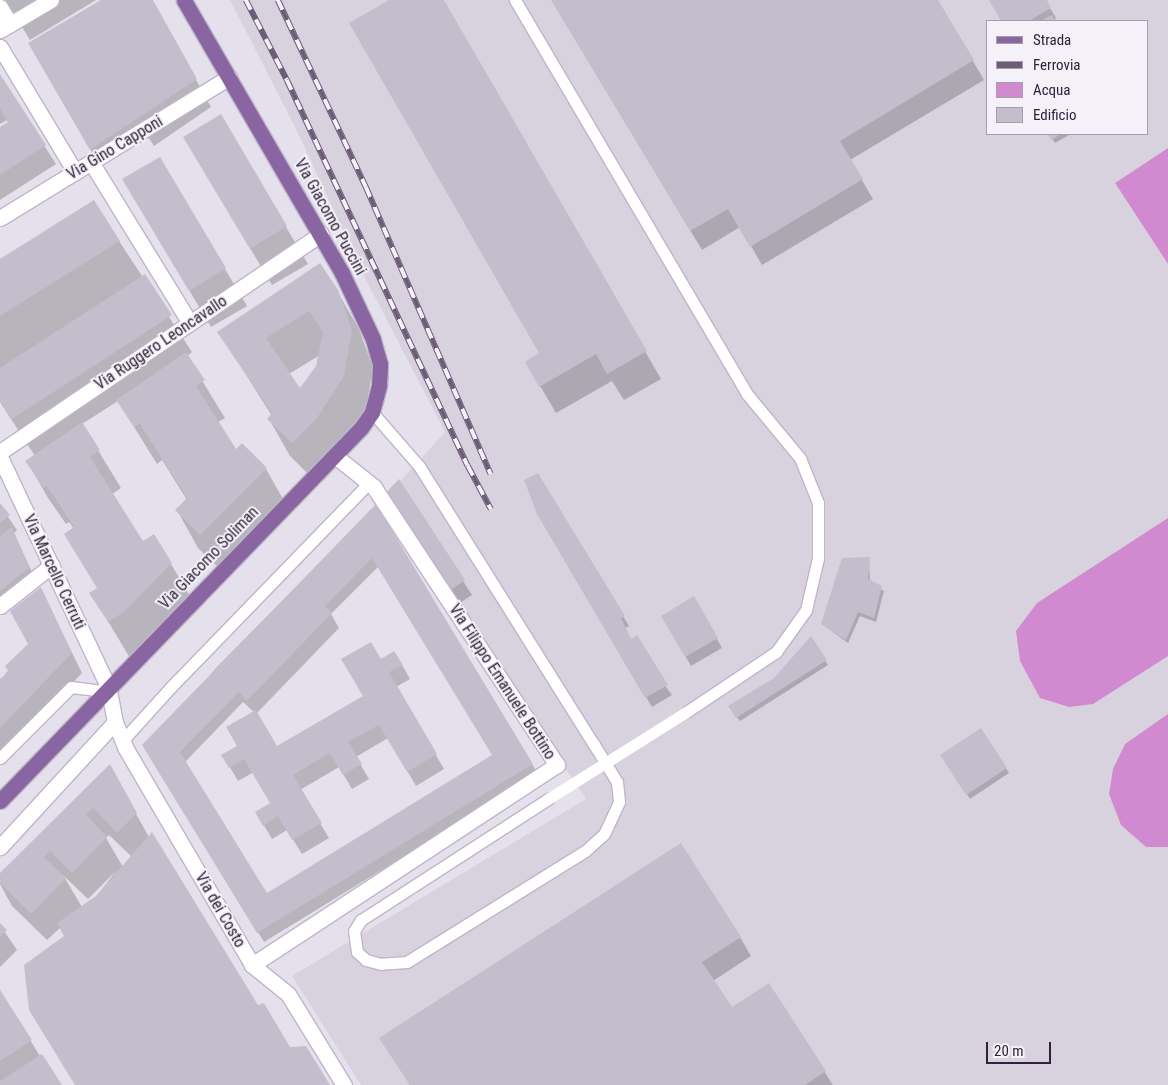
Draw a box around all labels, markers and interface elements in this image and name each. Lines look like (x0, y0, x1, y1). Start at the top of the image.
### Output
legend (986, 20, 1148, 135)
text: Strada (1033, 31, 1071, 49)
text: Ferrovia (1033, 56, 1081, 74)
text: Acqua (1033, 81, 1071, 99)
text: Edificio (1033, 106, 1076, 124)
street label: Via Gino Capponi (64, 112, 166, 184)
street label: Via Giacomo Puccini (290, 155, 370, 279)
street label: Via Ruggero Leoncavallo (91, 292, 231, 394)
street label: Via Giacomo Soliman (155, 503, 263, 613)
street label: Via Marcello Cerruti (19, 511, 89, 633)
street label: Via Filippo Emanuele Bottino (445, 601, 559, 763)
street label: Via dei Costo (191, 869, 249, 951)
scale bar (988, 1032, 1053, 1064)
text: 20 m (994, 1042, 1024, 1060)

